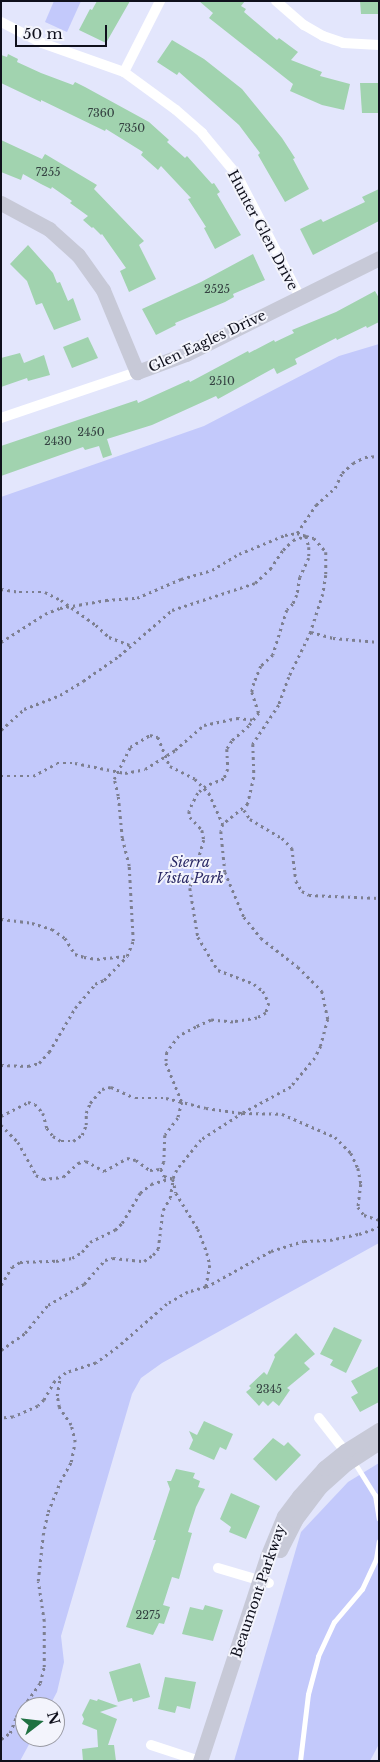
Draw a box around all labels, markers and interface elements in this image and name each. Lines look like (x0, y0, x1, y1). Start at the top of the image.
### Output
scale bar (18, 15, 110, 47)
text: 50 m (23, 24, 63, 43)
house number: 7360 (87, 106, 115, 120)
house number: 7350 (119, 121, 145, 135)
house number: 7255 (36, 165, 60, 179)
street label: Hunter Glen Drive (224, 167, 302, 293)
house number: 2525 (204, 282, 230, 296)
street label: Glen Eagles Drive (146, 306, 268, 376)
house number: 2510 (209, 374, 235, 388)
house number: 2450 (77, 425, 105, 439)
house number: 2430 (44, 434, 72, 448)
park label: Sierra Vista Park (156, 854, 224, 886)
house number: 2345 (256, 1382, 282, 1396)
street label: Beaumont Parkway (227, 1522, 289, 1660)
house number: 2275 (135, 1608, 161, 1622)
north arrow (15, 1697, 65, 1747)
text: N (43, 1709, 64, 1727)

